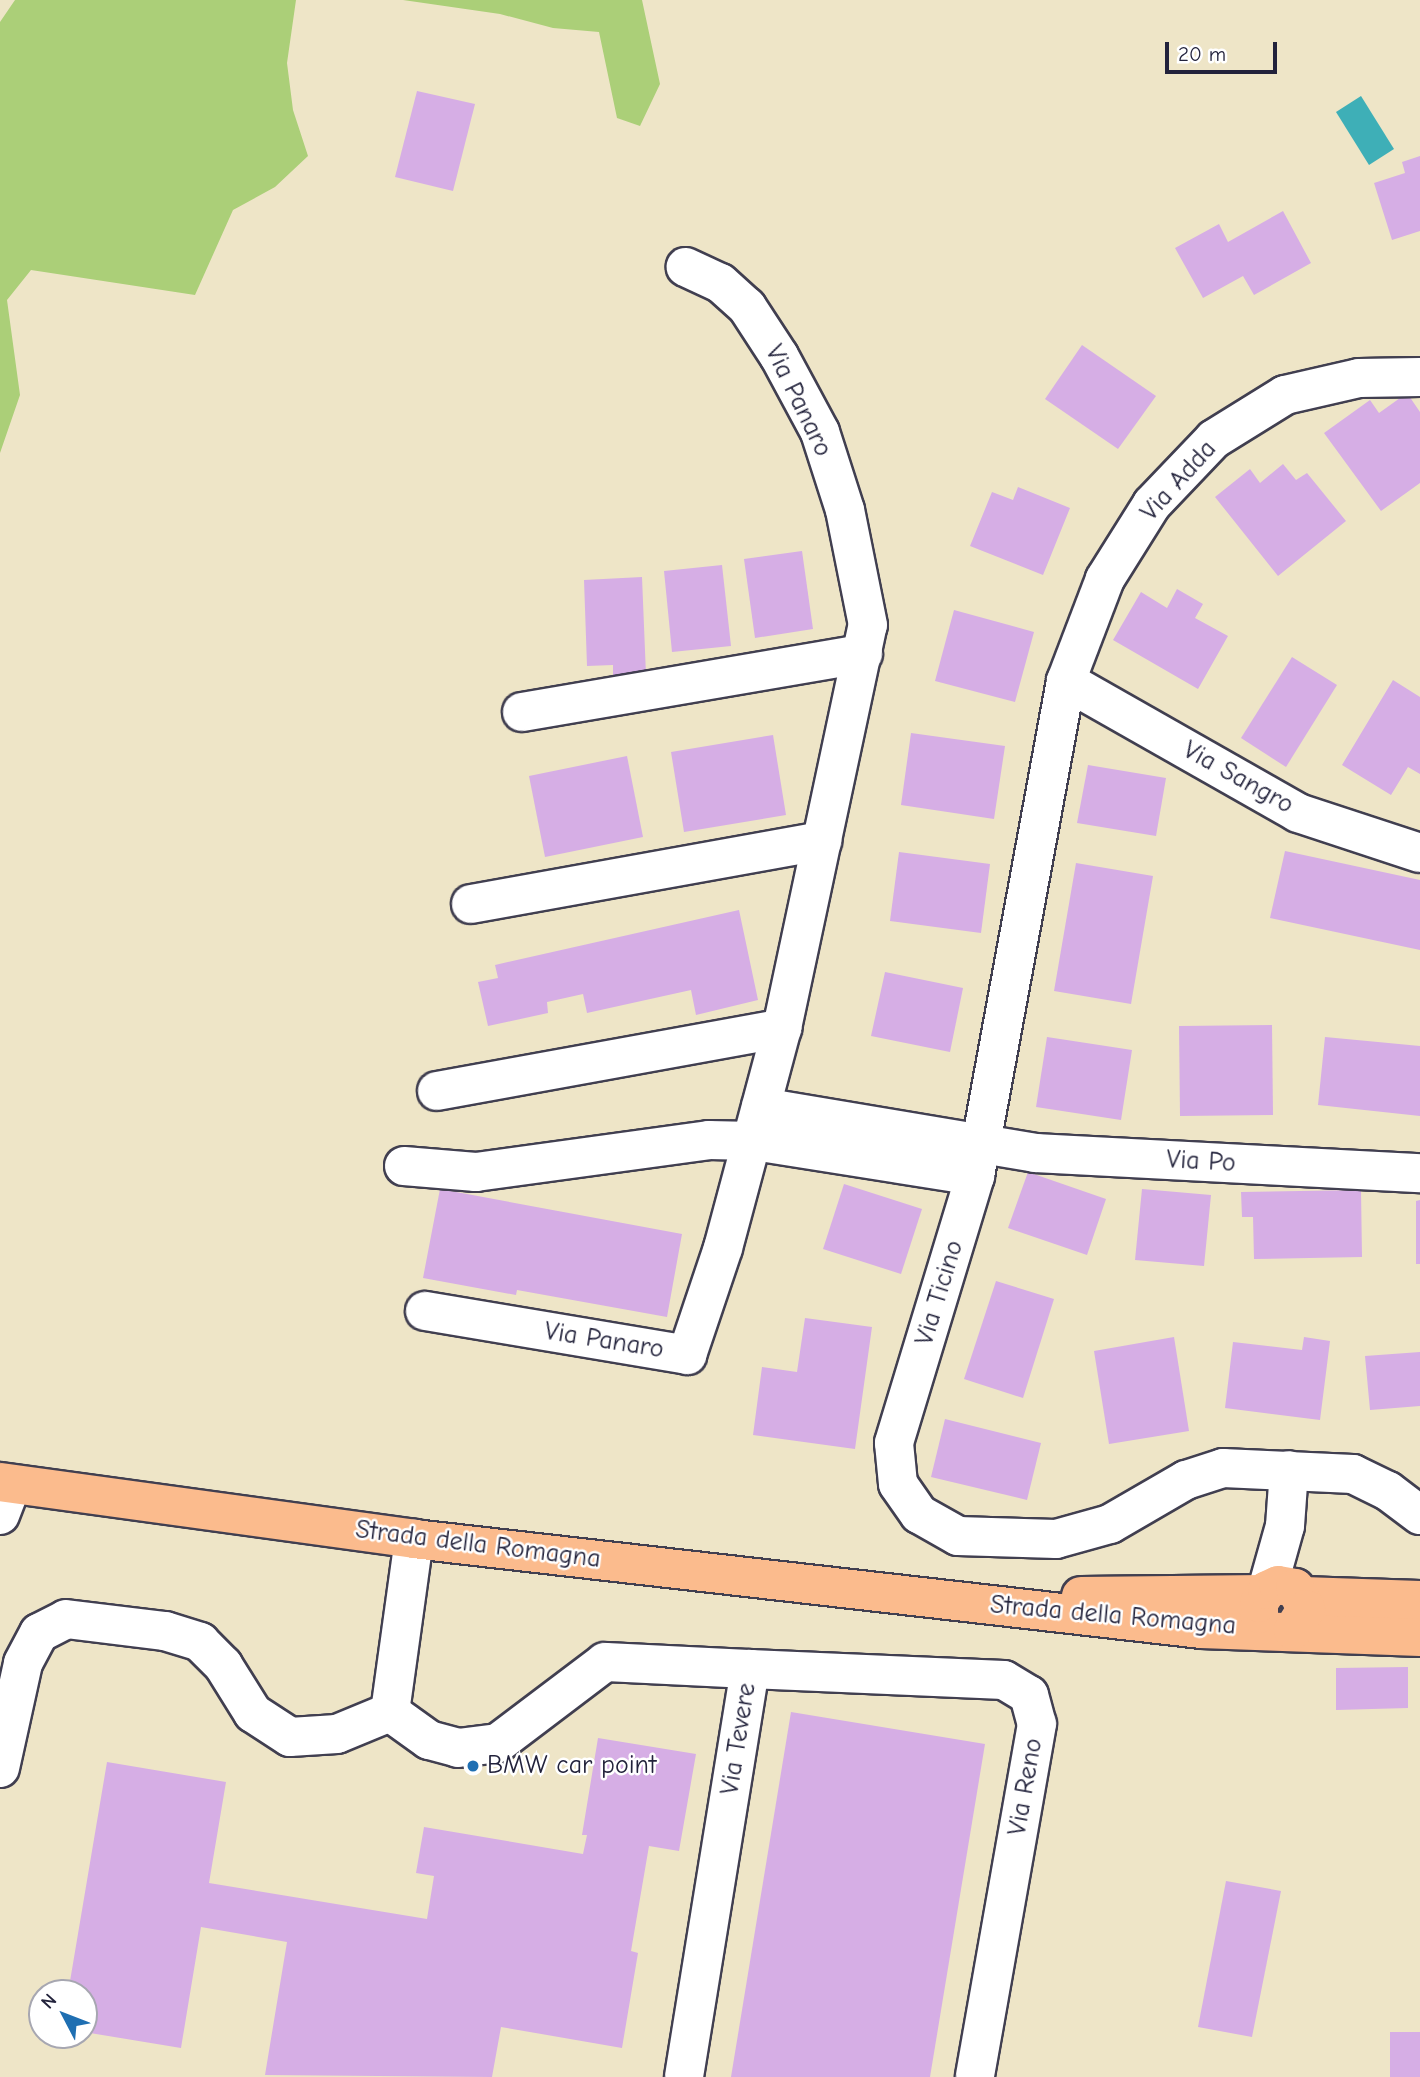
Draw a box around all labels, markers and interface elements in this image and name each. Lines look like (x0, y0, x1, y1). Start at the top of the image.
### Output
scale bar (1168, 28, 1280, 72)
text: 20 m (1178, 42, 1226, 66)
street label: Via Panaro (758, 340, 838, 462)
street label: Via Adda (1135, 434, 1223, 528)
street label: Via Sangro (1177, 735, 1299, 821)
street label: Via Po (1166, 1145, 1236, 1179)
street label: Via Ticino (909, 1237, 971, 1349)
street label: Via Panaro (542, 1316, 666, 1366)
street label: Strada della Romagna (354, 1514, 602, 1576)
street label: Strada della Romagna (989, 1590, 1237, 1642)
street label: Via Tevere (715, 1681, 763, 1797)
street label: Via Reno (1002, 1736, 1050, 1838)
place label: BMW car point (487, 1750, 656, 1782)
marker: BMW car point (465, 1758, 481, 1774)
north arrow (28, 1979, 98, 2049)
text: N (37, 1989, 61, 2013)

